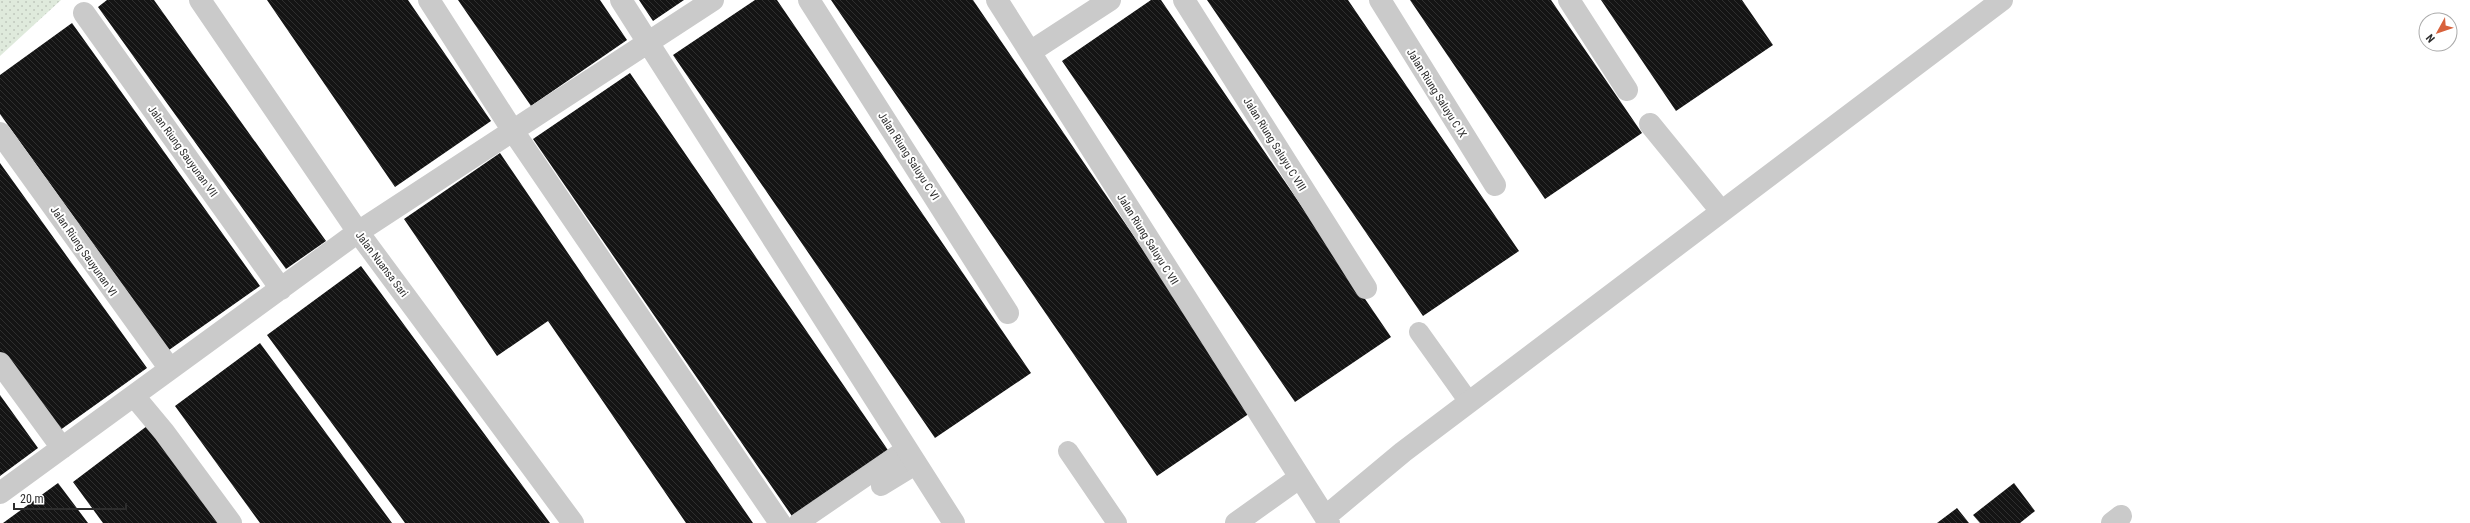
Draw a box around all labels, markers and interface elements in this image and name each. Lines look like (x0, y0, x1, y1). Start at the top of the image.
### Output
north arrow (2418, 12, 2458, 52)
text: N (2423, 31, 2438, 45)
street label: Jalan Riung Saluyu C IX (1404, 47, 1469, 140)
street label: Jalan Riung Saluyu C VIII (1241, 95, 1309, 193)
street label: Jalan Riung Sauyunan VII (145, 103, 220, 199)
street label: Jalan Riung Saluyu C VI (875, 110, 942, 203)
street label: Jalan Riung Saluyu C VII (1114, 191, 1181, 287)
street label: Jalan Riung Sauyunan VI (48, 204, 120, 299)
street label: Jalan Nuansa Sari (353, 229, 410, 300)
scale bar (14, 485, 126, 511)
text: 20 m (20, 492, 44, 506)

